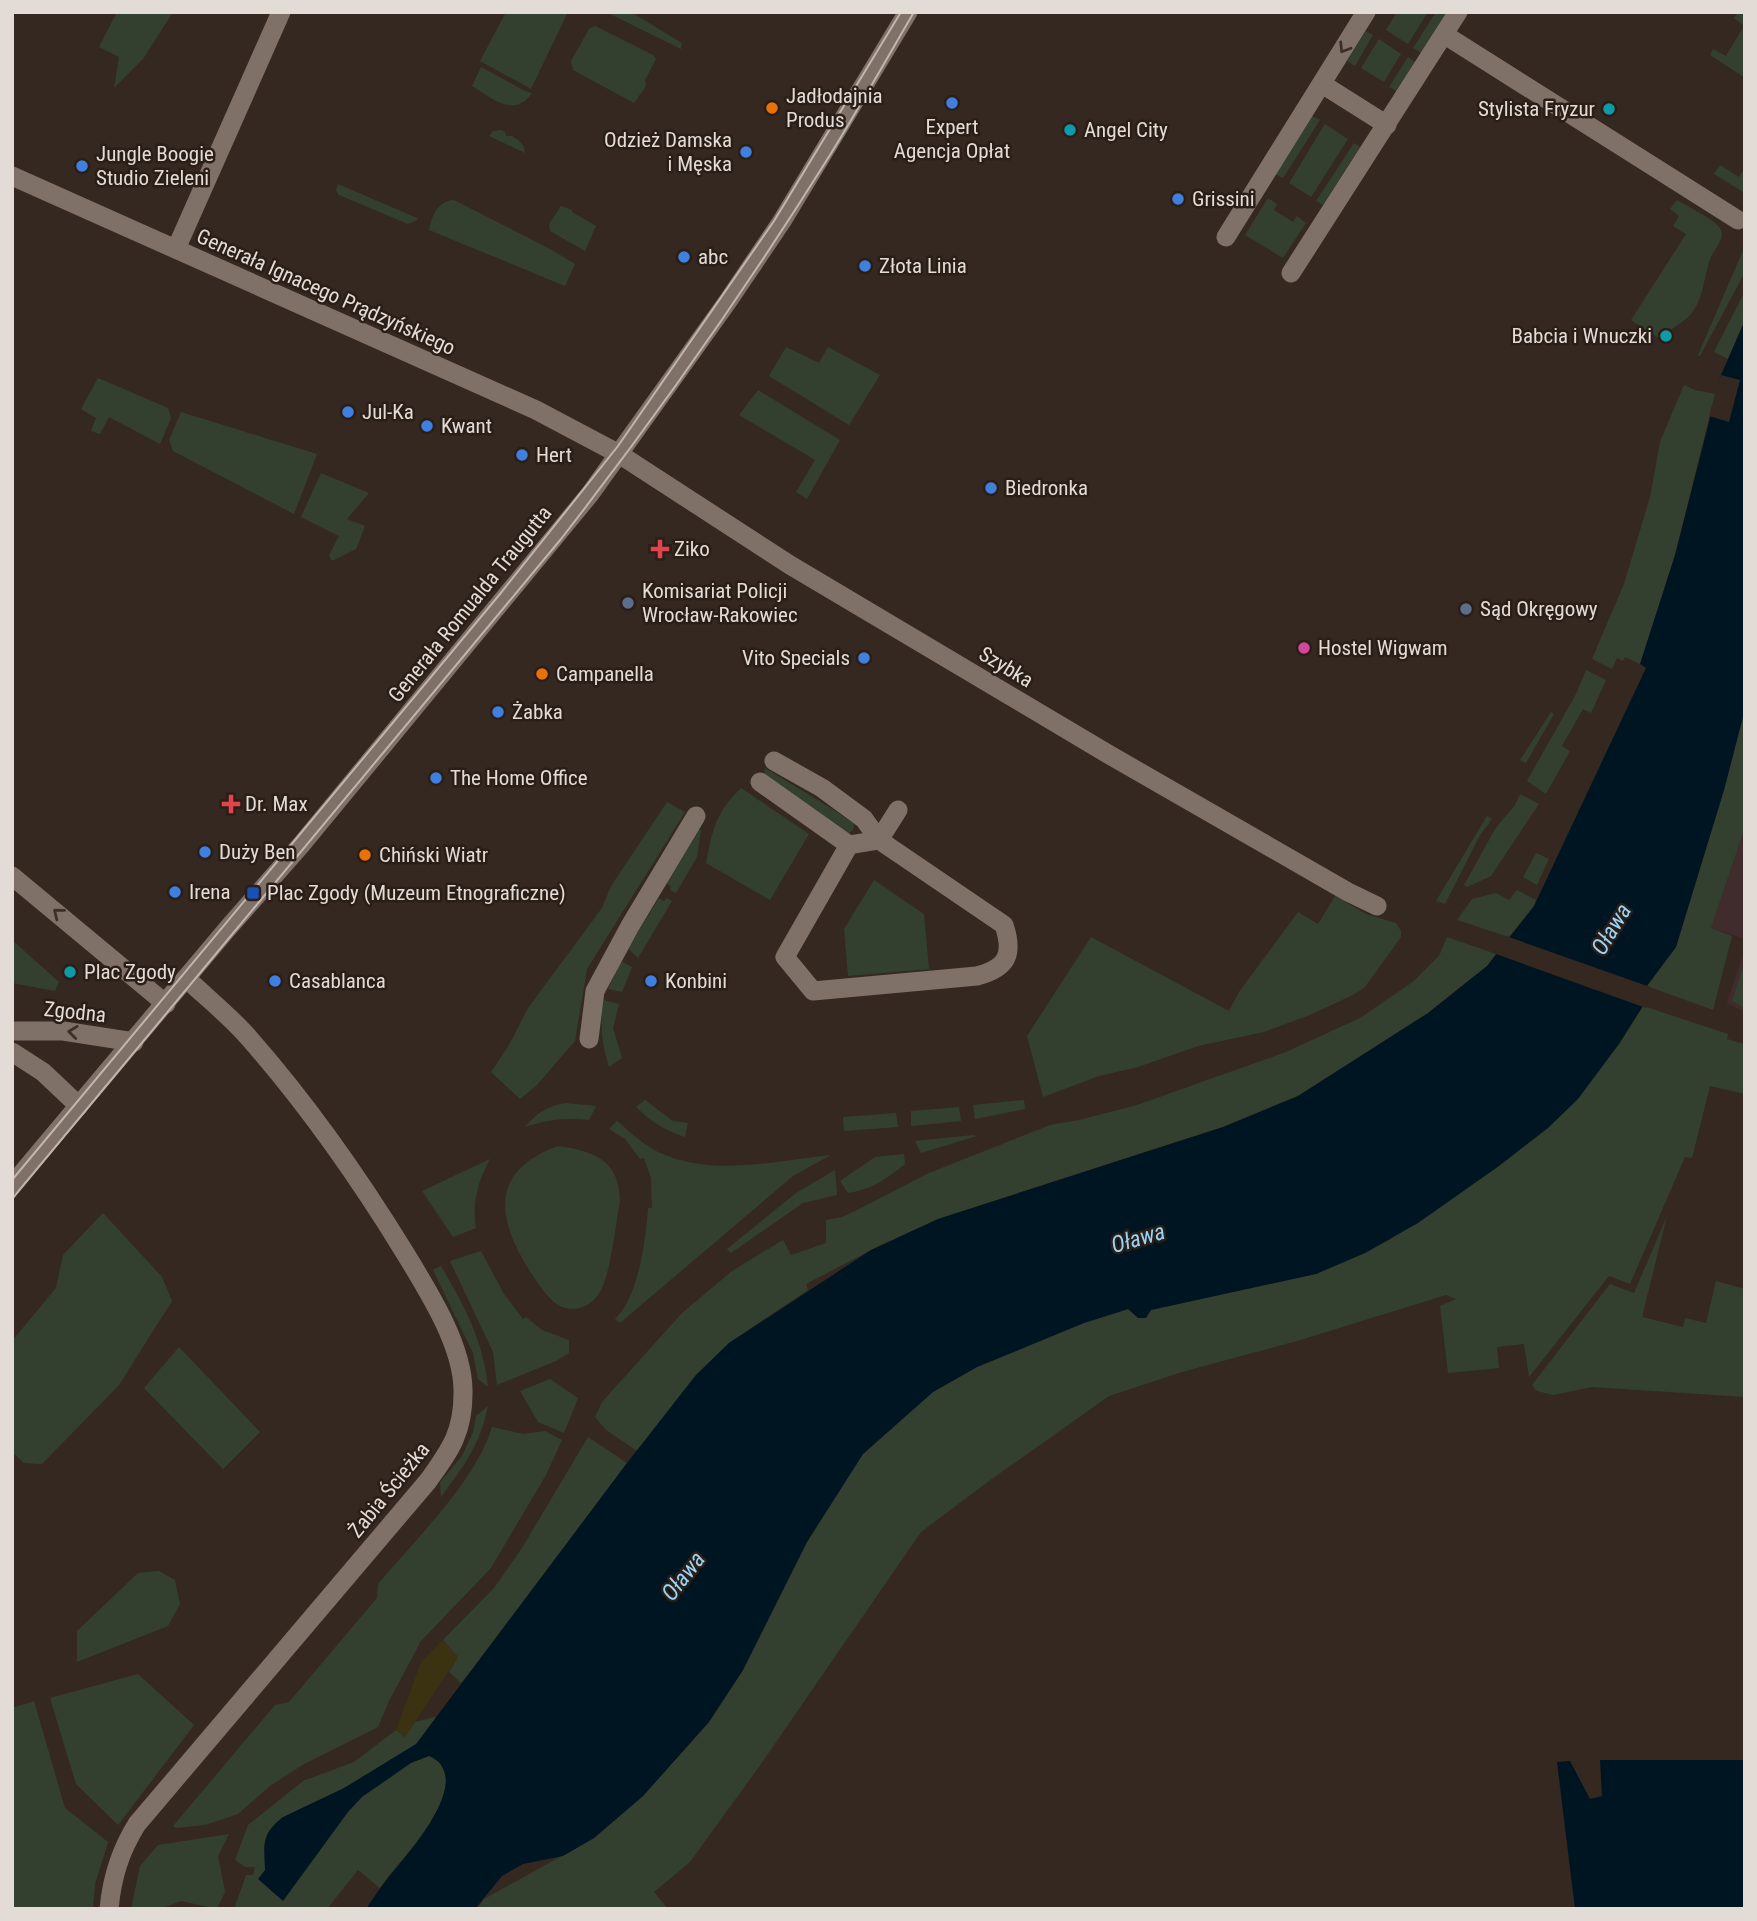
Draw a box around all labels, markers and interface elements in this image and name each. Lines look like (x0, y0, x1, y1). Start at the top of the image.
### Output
one-way arrow (1339, 40, 1352, 53)
place label: Jadłodajnia Produs (786, 84, 883, 132)
marker: Expert Agencja Opłat (944, 95, 960, 111)
place label: Stylista Fryzur (1478, 97, 1595, 121)
marker: Jadłodajnia Produs (764, 100, 780, 116)
marker: Stylista Fryzur (1601, 101, 1617, 117)
place label: Expert Agencja Opłat (894, 115, 1010, 163)
place label: Angel City (1084, 118, 1168, 142)
marker: Angel City (1062, 122, 1078, 138)
place label: Odzież Damska i Męska (604, 128, 732, 176)
place label: Jungle Boogie Studio Zieleni (96, 142, 214, 190)
marker: Odzież Damska i Męska (738, 144, 754, 160)
marker: Jungle Boogie Studio Zieleni (74, 158, 90, 174)
place label: Grissini (1192, 187, 1255, 211)
marker: Grissini (1170, 191, 1186, 207)
street label: Generała Ignacego Prądzyńskiego (193, 224, 459, 360)
place label: abc (698, 245, 728, 269)
marker: abc (676, 249, 692, 265)
place label: Złota Linia (879, 254, 967, 278)
marker: Złota Linia (857, 258, 873, 274)
place label: Babcia i Wnuczki (1512, 324, 1652, 348)
marker: Babcia i Wnuczki (1658, 328, 1674, 344)
place label: Jul-Ka (362, 400, 414, 424)
marker: Jul-Ka (340, 404, 356, 420)
place label: Kwant (441, 414, 492, 438)
marker: Kwant (419, 418, 435, 434)
place label: Hert (536, 443, 572, 467)
marker: Hert (514, 447, 530, 463)
place label: Biedronka (1005, 476, 1088, 500)
marker: Biedronka (983, 480, 999, 496)
street label: Generała Romualda Traugutta (384, 501, 556, 707)
place label: Ziko (674, 537, 710, 561)
marker: Ziko (652, 541, 668, 557)
place label: Komisariat Policji Wrocław-Rakowiec (642, 579, 798, 627)
marker: Komisariat Policji Wrocław-Rakowiec (620, 595, 636, 611)
place label: Sąd Okręgowy (1480, 597, 1598, 621)
marker: Sąd Okręgowy (1458, 601, 1474, 617)
place label: Hostel Wigwam (1318, 636, 1448, 660)
marker: Hostel Wigwam (1296, 640, 1312, 656)
street label: Szybka (975, 642, 1037, 692)
place label: Vito Specials (742, 646, 850, 670)
marker: Vito Specials (856, 650, 872, 666)
place label: Campanella (556, 662, 654, 686)
marker: Campanella (534, 666, 550, 682)
place label: Żabka (512, 700, 563, 724)
marker: Żabka (490, 704, 506, 720)
place label: The Home Office (450, 766, 588, 790)
marker: The Home Office (428, 770, 444, 786)
place label: Dr. Max (245, 792, 308, 816)
marker: Dr. Max (223, 796, 239, 812)
place label: Duży Ben (219, 840, 295, 864)
place label: Chiński Wiatr (379, 843, 488, 867)
marker: Duży Ben (197, 844, 213, 860)
marker: Chiński Wiatr (357, 847, 373, 863)
place label: Irena (189, 880, 231, 904)
place label: Plac Zgody (Muzeum Etnograficzne) (267, 881, 566, 905)
marker: Irena (167, 884, 183, 900)
marker: Plac Zgody (Muzeum Etnograficzne) (245, 885, 261, 901)
water label: Oława (1586, 899, 1637, 960)
one-way arrow (53, 909, 66, 921)
place label: Plac Zgody (84, 960, 176, 984)
marker: Plac Zgody (62, 964, 78, 980)
place label: Casablanca (289, 969, 386, 993)
place label: Konbini (665, 969, 727, 993)
marker: Casablanca (267, 973, 283, 989)
marker: Konbini (643, 973, 659, 989)
street label: Zgodna (43, 997, 107, 1027)
one-way arrow (67, 1025, 79, 1040)
water label: Oława (1108, 1218, 1168, 1259)
street label: Żabia Ścieżka (343, 1438, 435, 1542)
water label: Oława (656, 1546, 711, 1606)

